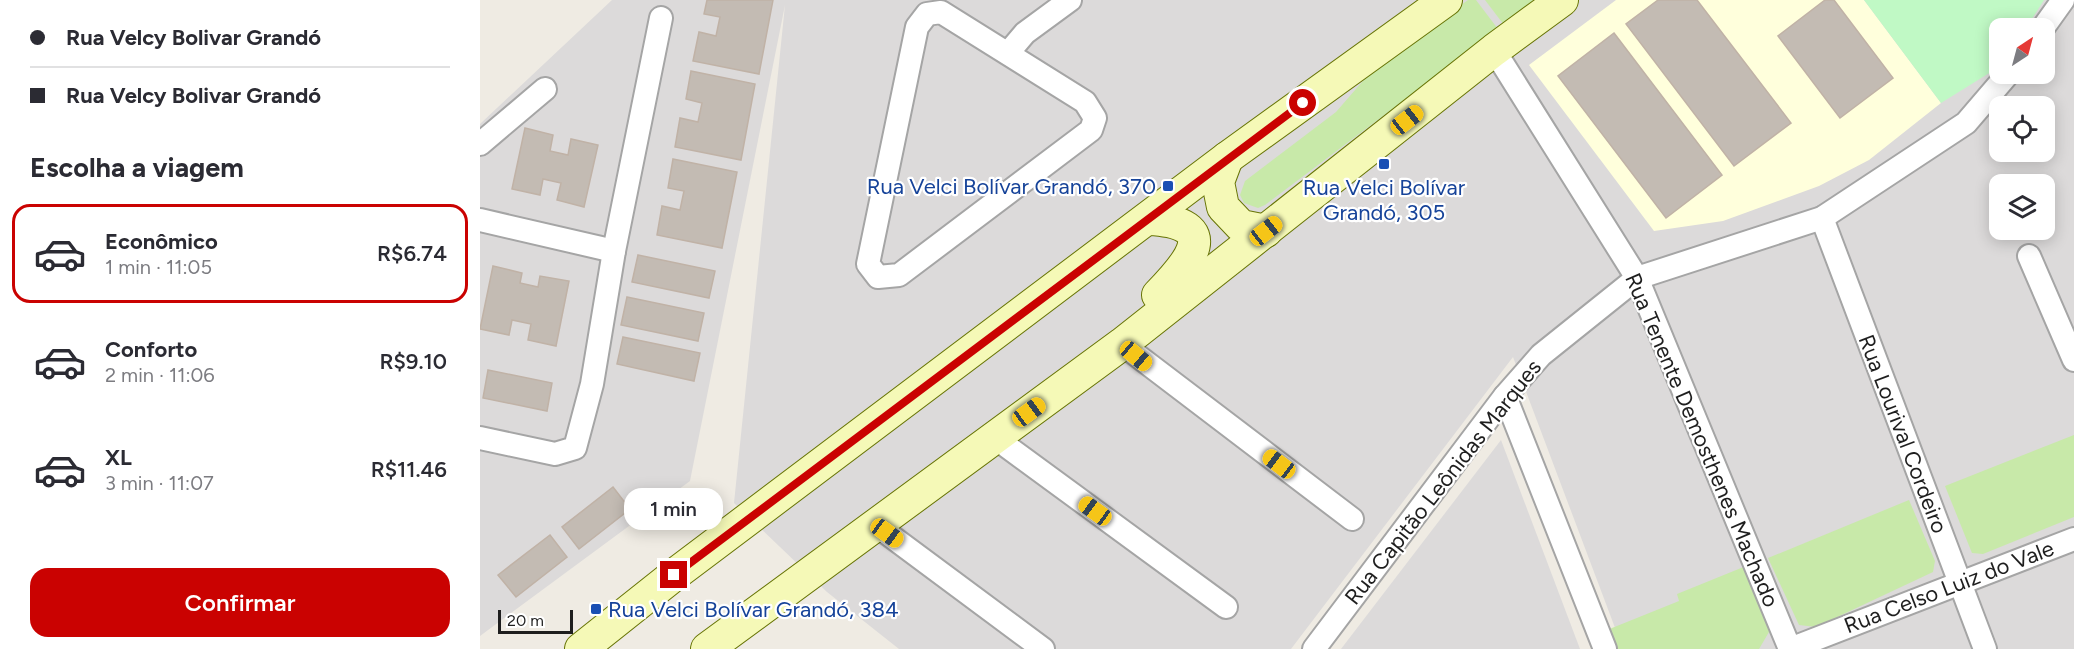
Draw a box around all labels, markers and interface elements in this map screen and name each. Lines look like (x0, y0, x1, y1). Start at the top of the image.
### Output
north arrow (1989, 18, 2055, 84)
map controls (1989, 18, 2055, 240)
text: Rua Velcy Bolivar Grandó (66, 24, 321, 51)
text: Rua Velcy Bolivar Grandó (66, 82, 321, 109)
route start (1289, 89, 1316, 116)
button: locate (1989, 96, 2055, 162)
car (1387, 102, 1427, 138)
text: Escolha a viagem (30, 151, 244, 184)
marker: Rua Velci Bolívar Grandó, 305 (1377, 157, 1391, 171)
place label: Rua Velci Bolívar Grandó, 370 (867, 173, 1156, 200)
place label: Rua Velci Bolívar Grandó, 305 (1303, 174, 1466, 226)
button: layers (1989, 174, 2055, 240)
marker: Rua Velci Bolívar Grandó, 370 (1161, 179, 1175, 193)
car (1246, 213, 1286, 249)
icon: car (33, 227, 87, 281)
text: Econômico (105, 228, 218, 255)
text: R$6.74 (377, 240, 447, 267)
text: 1 min · 11:05 (105, 255, 212, 279)
street label: Rua Tenente Demosthenes Machado (1619, 269, 1785, 611)
street label: Rua Lourival Cordeiro (1853, 331, 1953, 537)
icon: car (33, 335, 87, 389)
text: Conforto (105, 336, 197, 363)
car (1116, 338, 1156, 374)
text: R$9.10 (380, 348, 447, 375)
street label: Rua Capitão Leônidas Marques (1339, 354, 1547, 610)
text: 2 min · 11:06 (105, 363, 215, 387)
car (1009, 394, 1049, 430)
icon: car (33, 443, 87, 497)
text: XL (105, 444, 132, 471)
car (1259, 446, 1299, 482)
text: R$11.46 (371, 456, 447, 483)
text: 3 min · 11:07 (105, 471, 214, 495)
callout: 1 min (624, 488, 724, 530)
car (1075, 493, 1115, 529)
text: 1 min (650, 497, 697, 521)
car (867, 515, 907, 551)
street label: Rua Celso Luiz do Vale (1840, 535, 2058, 639)
route end (660, 561, 687, 588)
button: Confirmar (30, 568, 450, 637)
place label: Rua Velci Bolívar Grandó, 384 (608, 596, 899, 623)
marker: Rua Velci Bolívar Grandó, 384 (589, 602, 603, 616)
scale bar (498, 607, 573, 634)
text: 20 m (507, 611, 544, 630)

